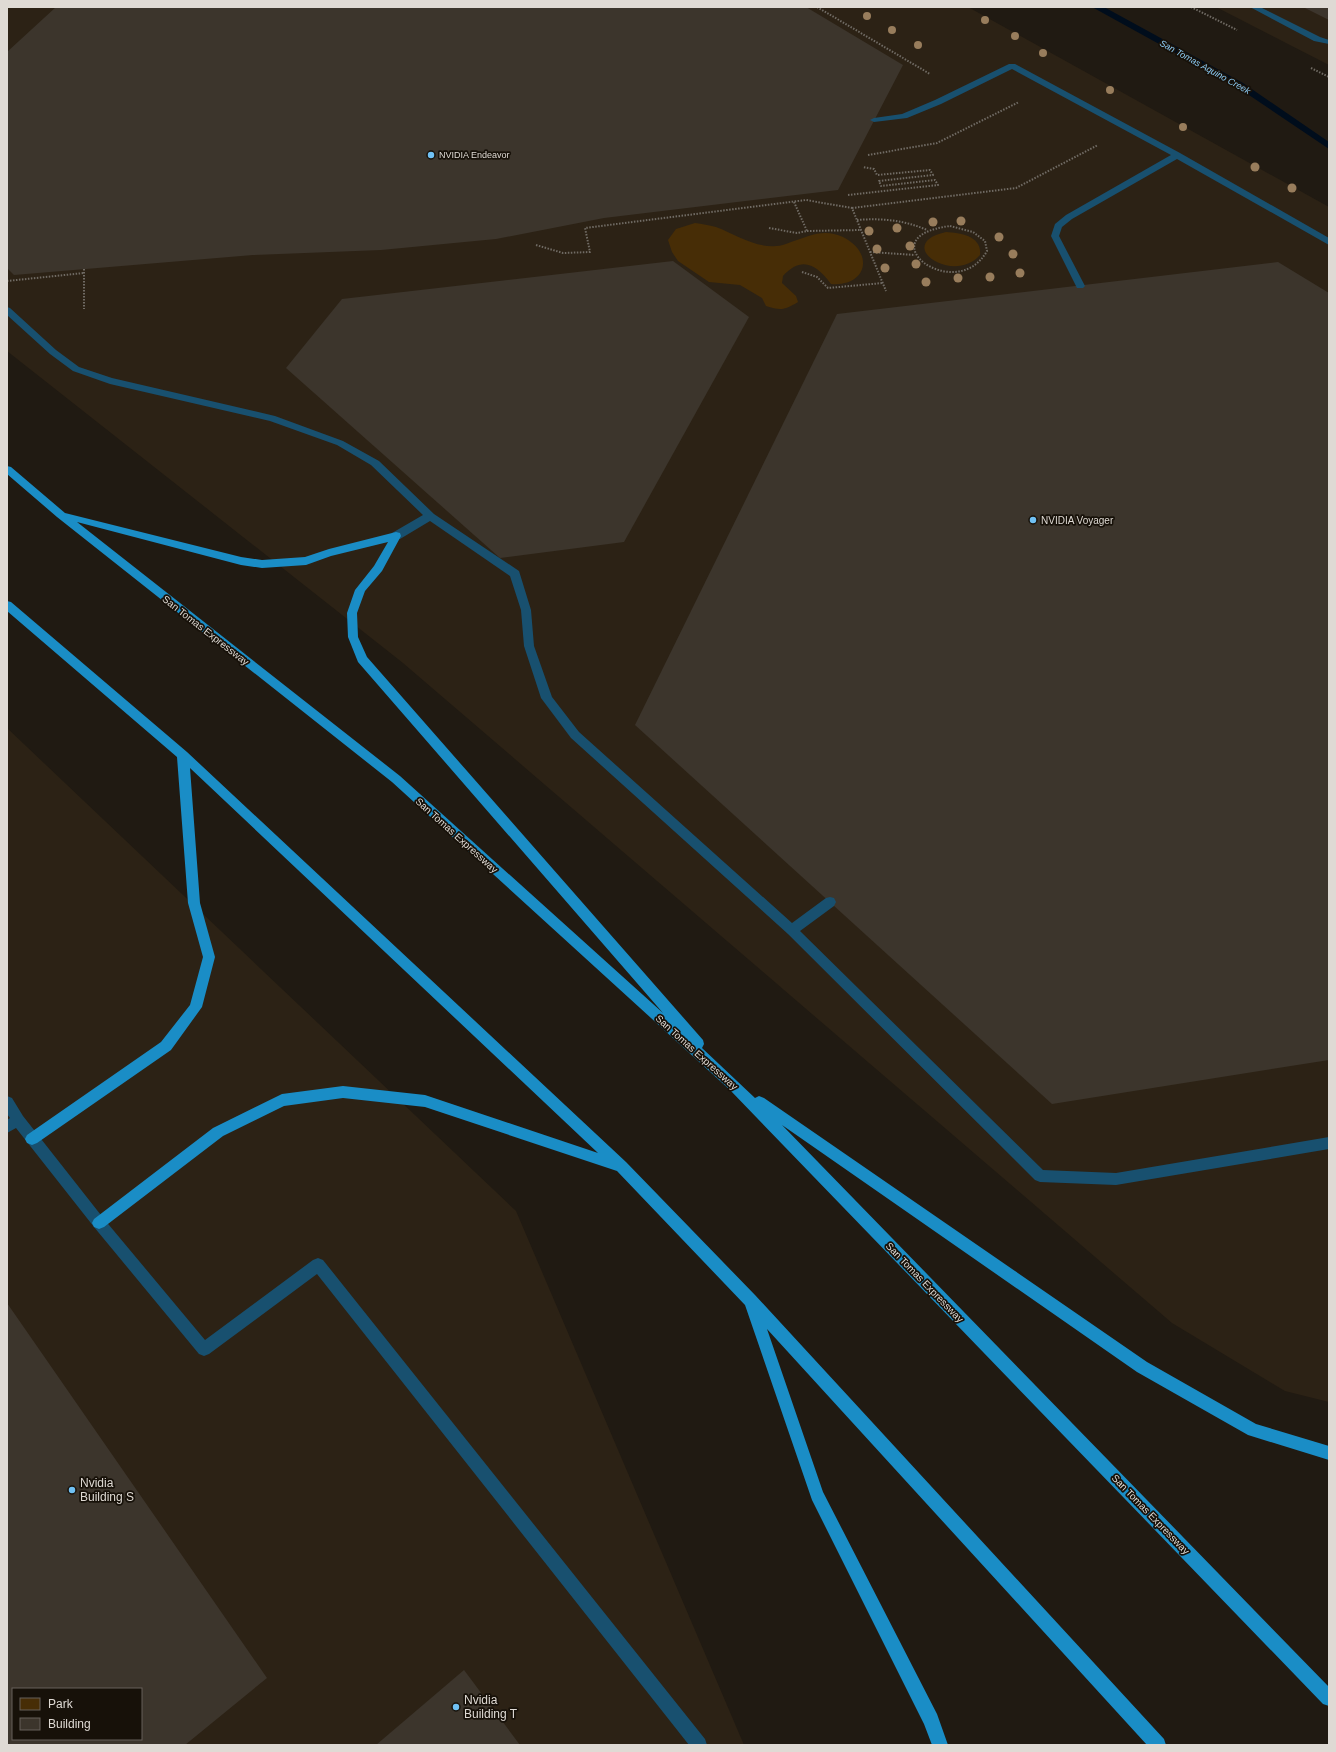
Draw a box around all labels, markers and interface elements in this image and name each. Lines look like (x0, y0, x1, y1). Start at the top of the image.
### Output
water label: San Tomas Aquino Creek (1158, 38, 1252, 96)
marker: NVIDIA Endeavor (426, 150, 436, 160)
place label: NVIDIA Endeavor (439, 150, 510, 160)
marker: NVIDIA Voyager (1028, 515, 1038, 525)
place label: NVIDIA Voyager (1041, 515, 1114, 526)
street label: San Tomas Expressway (160, 593, 251, 668)
street label: San Tomas Expressway (413, 796, 500, 875)
street label: San Tomas Expressway (653, 1013, 740, 1092)
street label: San Tomas Expressway (884, 1240, 966, 1324)
street label: San Tomas Expressway (1110, 1472, 1192, 1556)
place label: Nvidia Building S (80, 1476, 134, 1504)
marker: Nvidia Building S (67, 1485, 77, 1495)
legend (12, 1688, 142, 1740)
place label: Nvidia Building T (464, 1693, 518, 1721)
text: Park (48, 1697, 74, 1711)
marker: Nvidia Building T (451, 1702, 461, 1712)
text: Building (48, 1717, 91, 1731)

